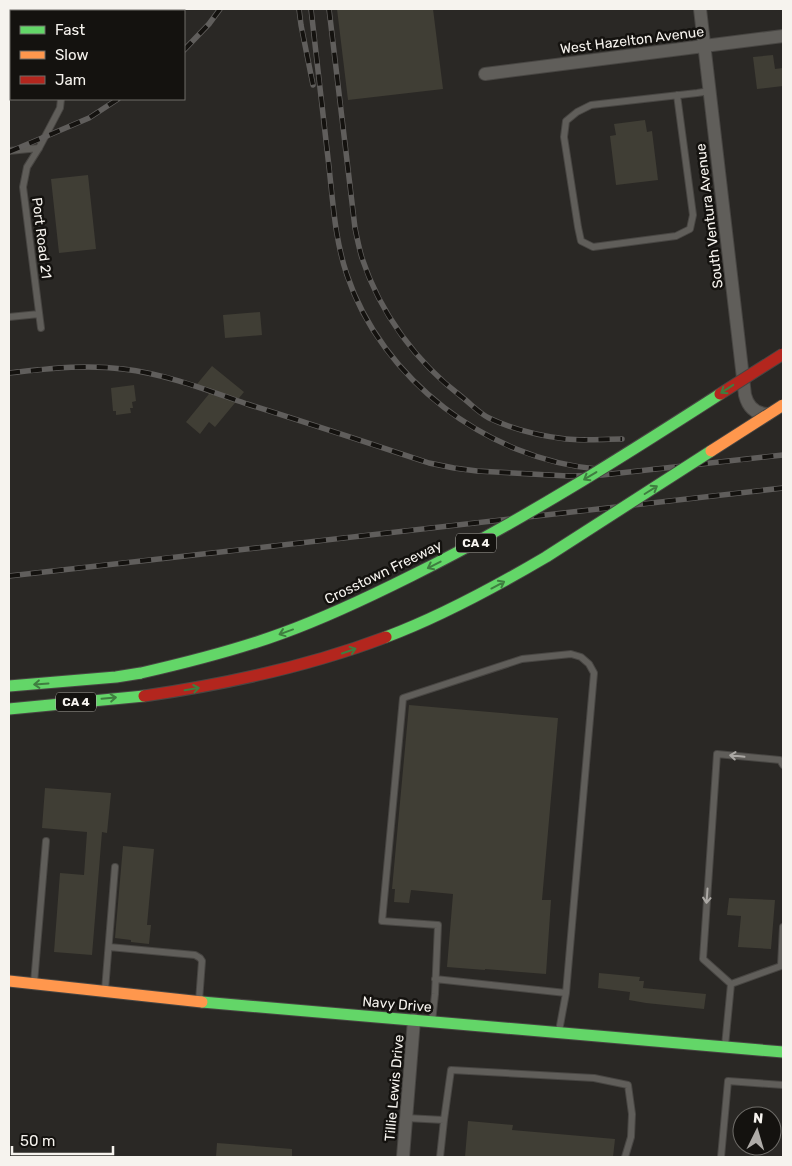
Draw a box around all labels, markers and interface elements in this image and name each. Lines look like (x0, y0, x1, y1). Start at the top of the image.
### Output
legend (10, 10, 185, 100)
text: Fast (55, 21, 85, 39)
street label: West Hazelton Avenue (559, 23, 705, 58)
text: Slow (55, 46, 88, 64)
text: Jam (55, 71, 86, 89)
street label: South Ventura Avenue (692, 142, 727, 289)
street label: Port Road 21 (28, 196, 55, 280)
one-way arrow (721, 385, 735, 395)
one-way arrow (584, 472, 598, 482)
one-way arrow (643, 484, 657, 494)
road number: CA 4 (456, 534, 496, 552)
street label: Crosstown Freeway (322, 537, 445, 608)
one-way arrow (426, 560, 441, 570)
one-way arrow (490, 580, 505, 589)
one-way arrow (278, 628, 294, 637)
one-way arrow (341, 645, 357, 655)
one-way arrow (33, 679, 49, 688)
one-way arrow (184, 684, 200, 694)
road number: CA 4 (56, 692, 96, 712)
one-way arrow (101, 694, 117, 703)
one-way arrow (730, 751, 746, 761)
one-way arrow (703, 887, 712, 903)
street label: Navy Drive (362, 993, 432, 1016)
street label: Tillie Lewis Drive (381, 1034, 408, 1142)
north arrow (732, 1106, 782, 1156)
text: N (752, 1110, 764, 1127)
scale bar (12, 1124, 114, 1156)
text: 50 m (20, 1132, 55, 1150)

